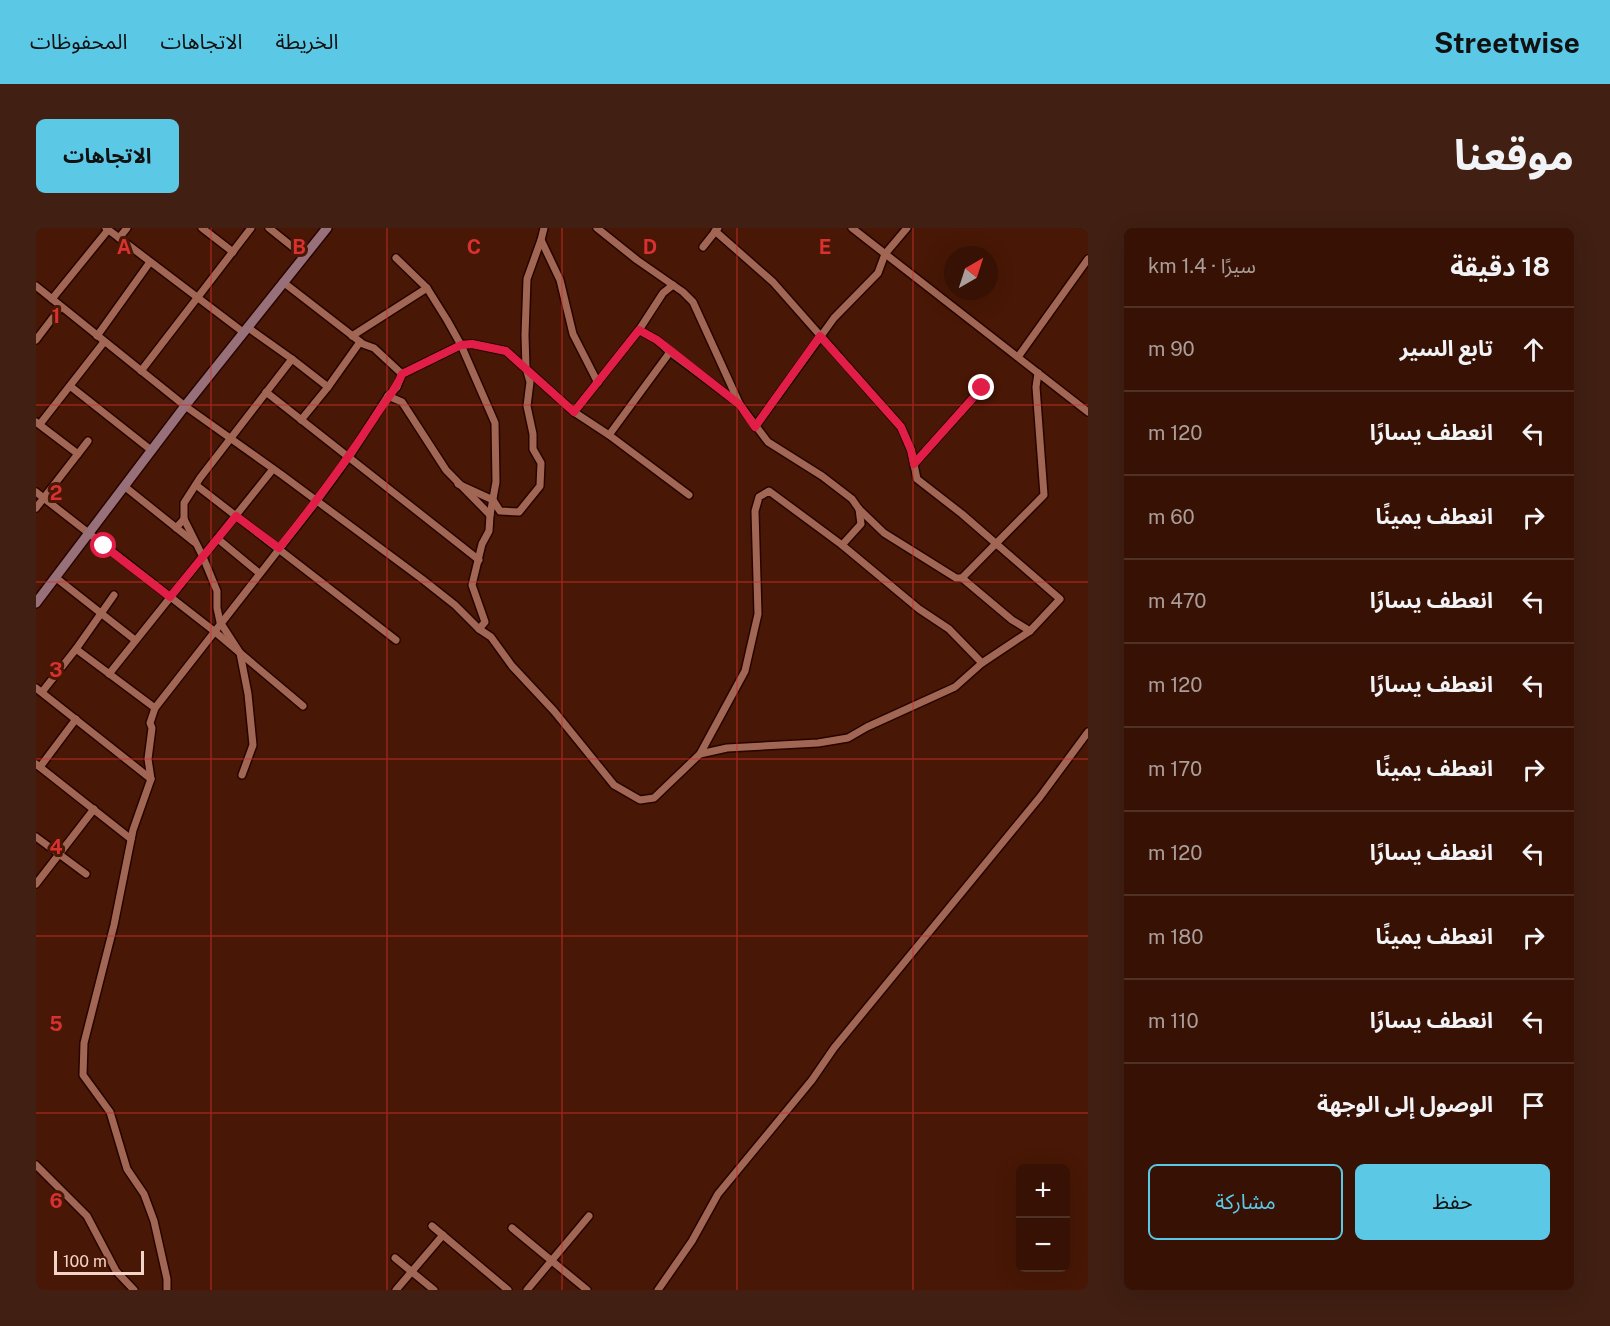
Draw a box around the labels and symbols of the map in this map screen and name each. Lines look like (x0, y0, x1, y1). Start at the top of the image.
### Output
text: A (117, 235, 131, 259)
text: B (292, 235, 306, 259)
text: C (467, 235, 481, 259)
text: D (643, 235, 657, 259)
text: E (819, 235, 831, 259)
north arrow (944, 246, 998, 300)
text: 1 (52, 304, 60, 328)
route end (968, 374, 994, 400)
text: 2 (50, 481, 62, 505)
route start (90, 532, 116, 558)
text: 3 (49, 658, 63, 682)
text: 4 (49, 835, 63, 859)
text: 5 (49, 1012, 63, 1036)
text: 6 (49, 1189, 63, 1213)
scale bar (54, 1248, 144, 1276)

